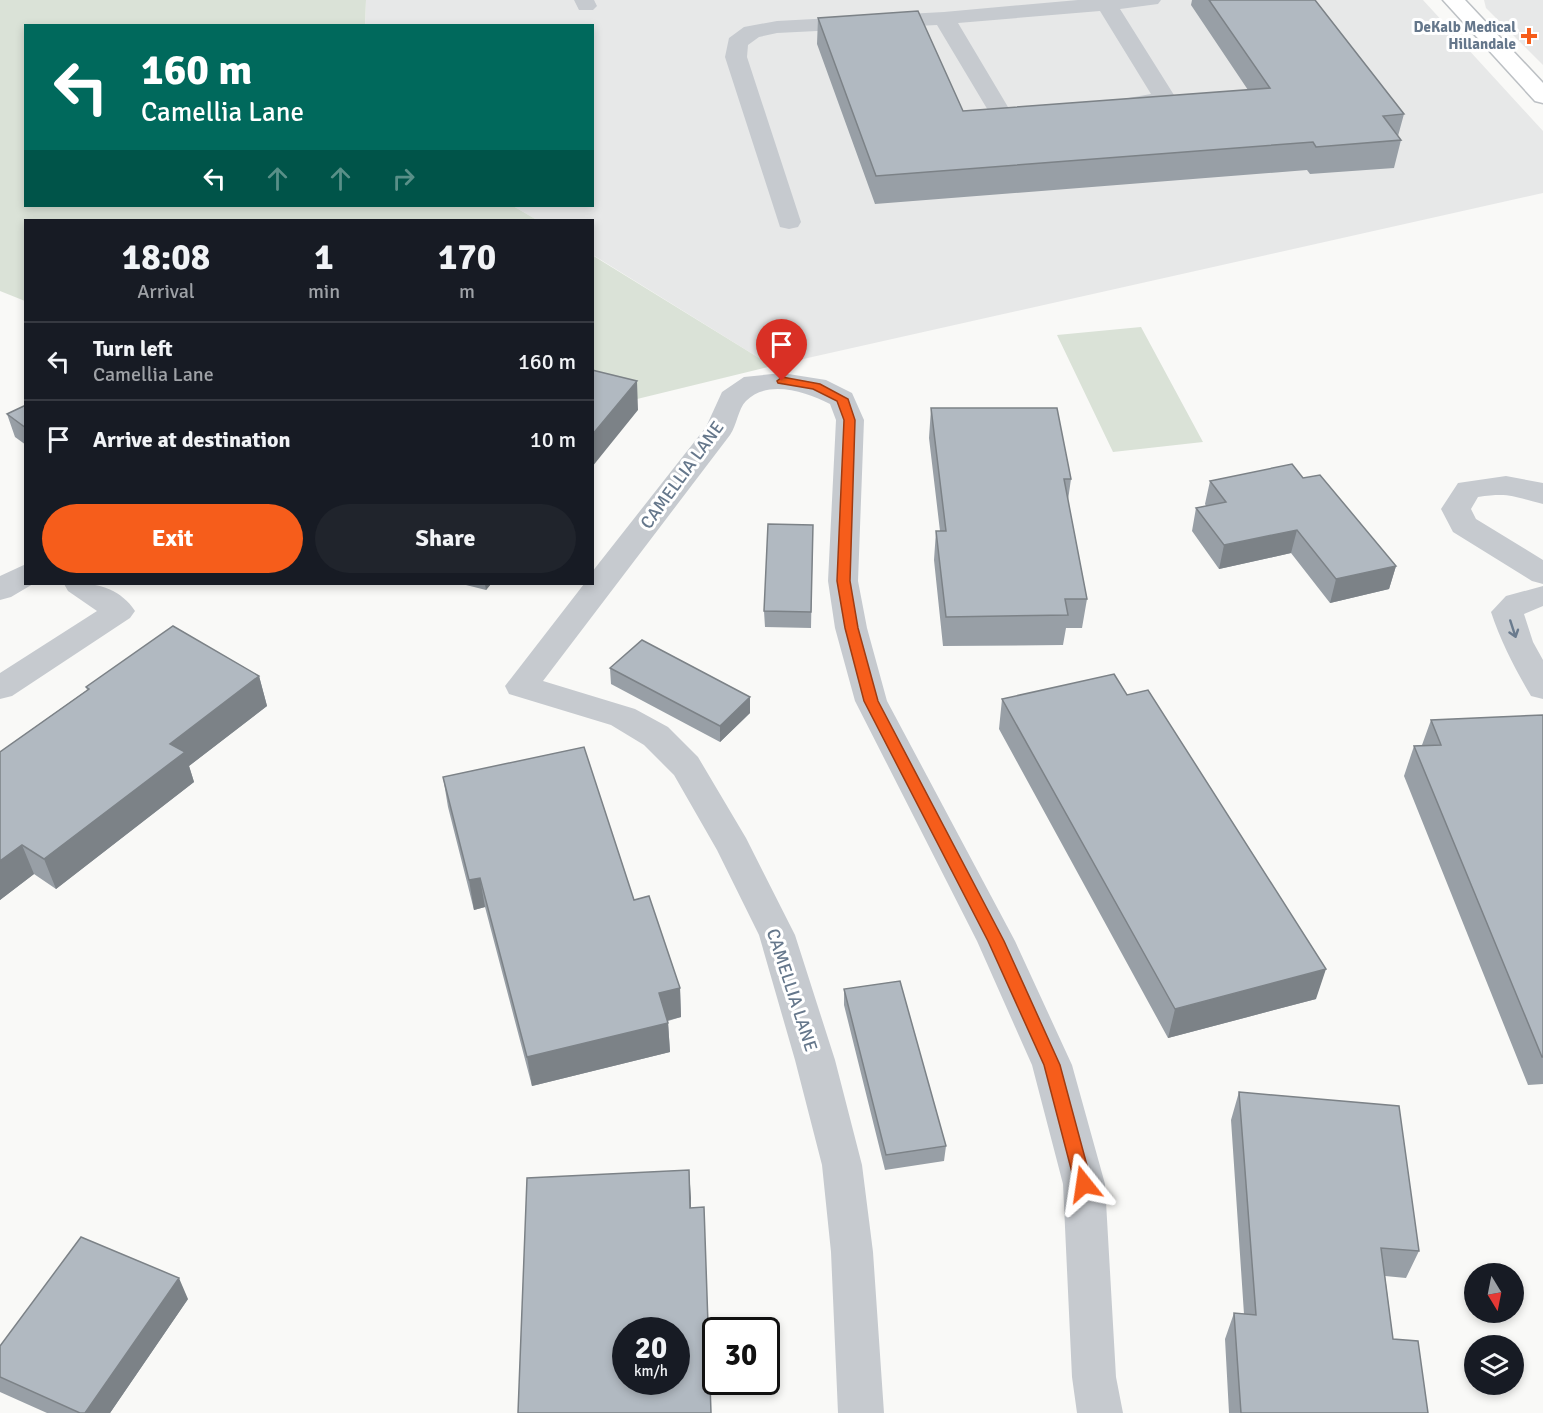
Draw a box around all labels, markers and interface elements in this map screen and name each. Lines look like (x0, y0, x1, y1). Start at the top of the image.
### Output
place label: DeKalb Medical Hillandale (1414, 18, 1516, 53)
marker: DeKalb Medical Hillandale (1520, 27, 1538, 45)
text: 160 m (141, 45, 252, 96)
icon: left (42, 48, 120, 126)
text: Camellia Lane (141, 96, 304, 129)
icon: left (198, 162, 231, 195)
icon: ahead (261, 162, 294, 195)
icon: ahead (324, 162, 357, 195)
icon: right (387, 162, 420, 195)
text: 18:08 (122, 235, 210, 280)
text: 1 (314, 235, 334, 280)
text: 170 (438, 235, 496, 280)
text: Arrival (137, 279, 195, 304)
text: min (308, 279, 340, 304)
text: m (459, 279, 475, 304)
pin (756, 319, 807, 381)
icon: arrive (765, 328, 798, 361)
text: Turn left (93, 335, 173, 362)
icon: left (42, 345, 75, 378)
text: 160 m (518, 348, 576, 375)
text: Camellia Lane (93, 362, 214, 387)
street label: CAMELLIA LANE (636, 417, 728, 533)
icon: arrive (42, 423, 75, 456)
text: Arrive at destination (93, 426, 290, 453)
text: 10 m (530, 426, 576, 453)
button: Exit (42, 504, 303, 573)
button: Share (315, 504, 576, 573)
one-way arrow (1508, 619, 1519, 638)
street label: CAMELLIA LANE (762, 926, 822, 1054)
position arrow (1052, 1152, 1116, 1216)
north arrow (1464, 1263, 1524, 1323)
map controls (1464, 1263, 1524, 1395)
speed limit sign: 30 (702, 1317, 780, 1395)
text: 20 (635, 1330, 667, 1367)
button: layers (1464, 1335, 1524, 1395)
text: km/h (634, 1362, 668, 1380)

